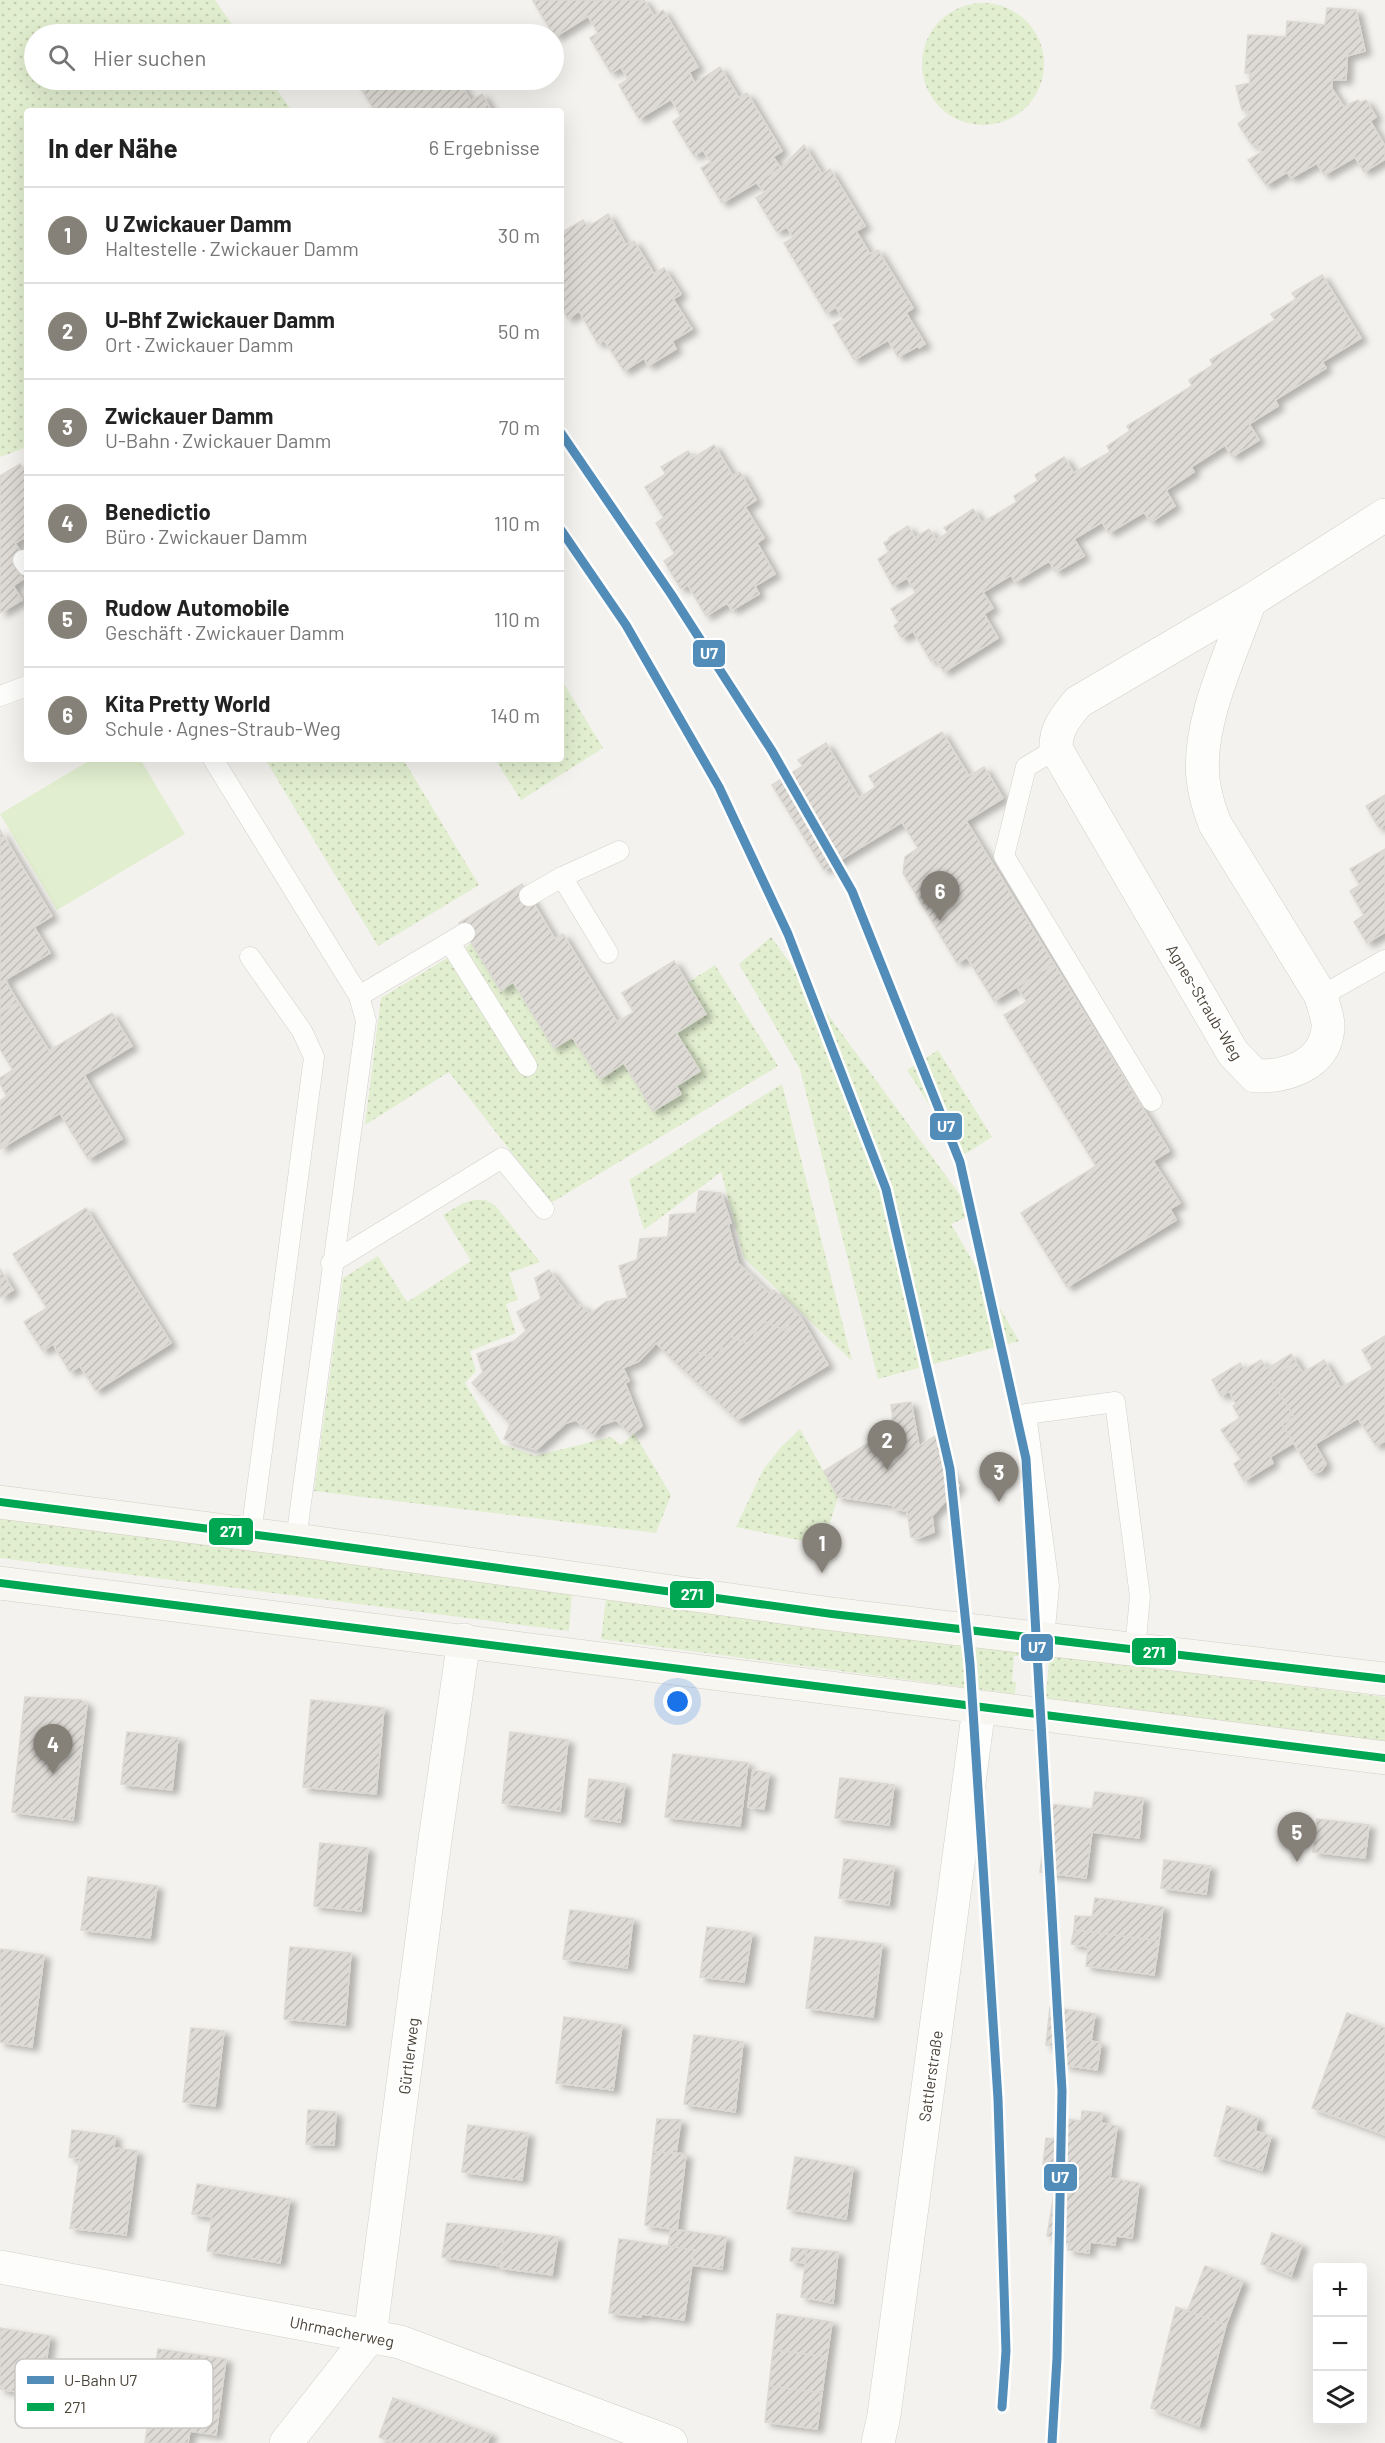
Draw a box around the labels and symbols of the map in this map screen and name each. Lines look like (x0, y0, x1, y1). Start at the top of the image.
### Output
line badge: U7 (692, 639, 726, 668)
text: U7 (700, 643, 718, 662)
pin: 6 (920, 872, 960, 921)
street label: Agnes-Straub-Weg (1163, 941, 1247, 1063)
line badge: U7 (929, 1112, 963, 1141)
text: U7 (937, 1116, 955, 1135)
pin: 2 (868, 1420, 906, 1470)
pin: 3 (980, 1452, 1018, 1502)
line badge: 271 (208, 1517, 254, 1546)
text: 271 (220, 1521, 242, 1540)
pin: 1 (802, 1524, 842, 1573)
line badge: 271 (669, 1580, 715, 1609)
text: 271 (681, 1584, 703, 1603)
line badge: U7 (1020, 1633, 1054, 1662)
text: U7 (1028, 1637, 1046, 1656)
line badge: 271 (1131, 1637, 1177, 1666)
text: 271 (1143, 1642, 1165, 1661)
your location (663, 1687, 692, 1716)
pin: 4 (34, 1724, 72, 1774)
pin: 5 (1278, 1812, 1316, 1862)
street label: Gürtlerweg (394, 2017, 422, 2095)
street label: Sattlerstraße (914, 2029, 946, 2123)
line badge: U7 (1043, 2163, 1078, 2192)
text: U7 (1051, 2167, 1069, 2186)
street label: Uhrmacherweg (288, 2312, 396, 2350)
legend (15, 2359, 213, 2428)
text: U-Bahn U7 (64, 2370, 138, 2389)
text: 271 (64, 2397, 86, 2416)

